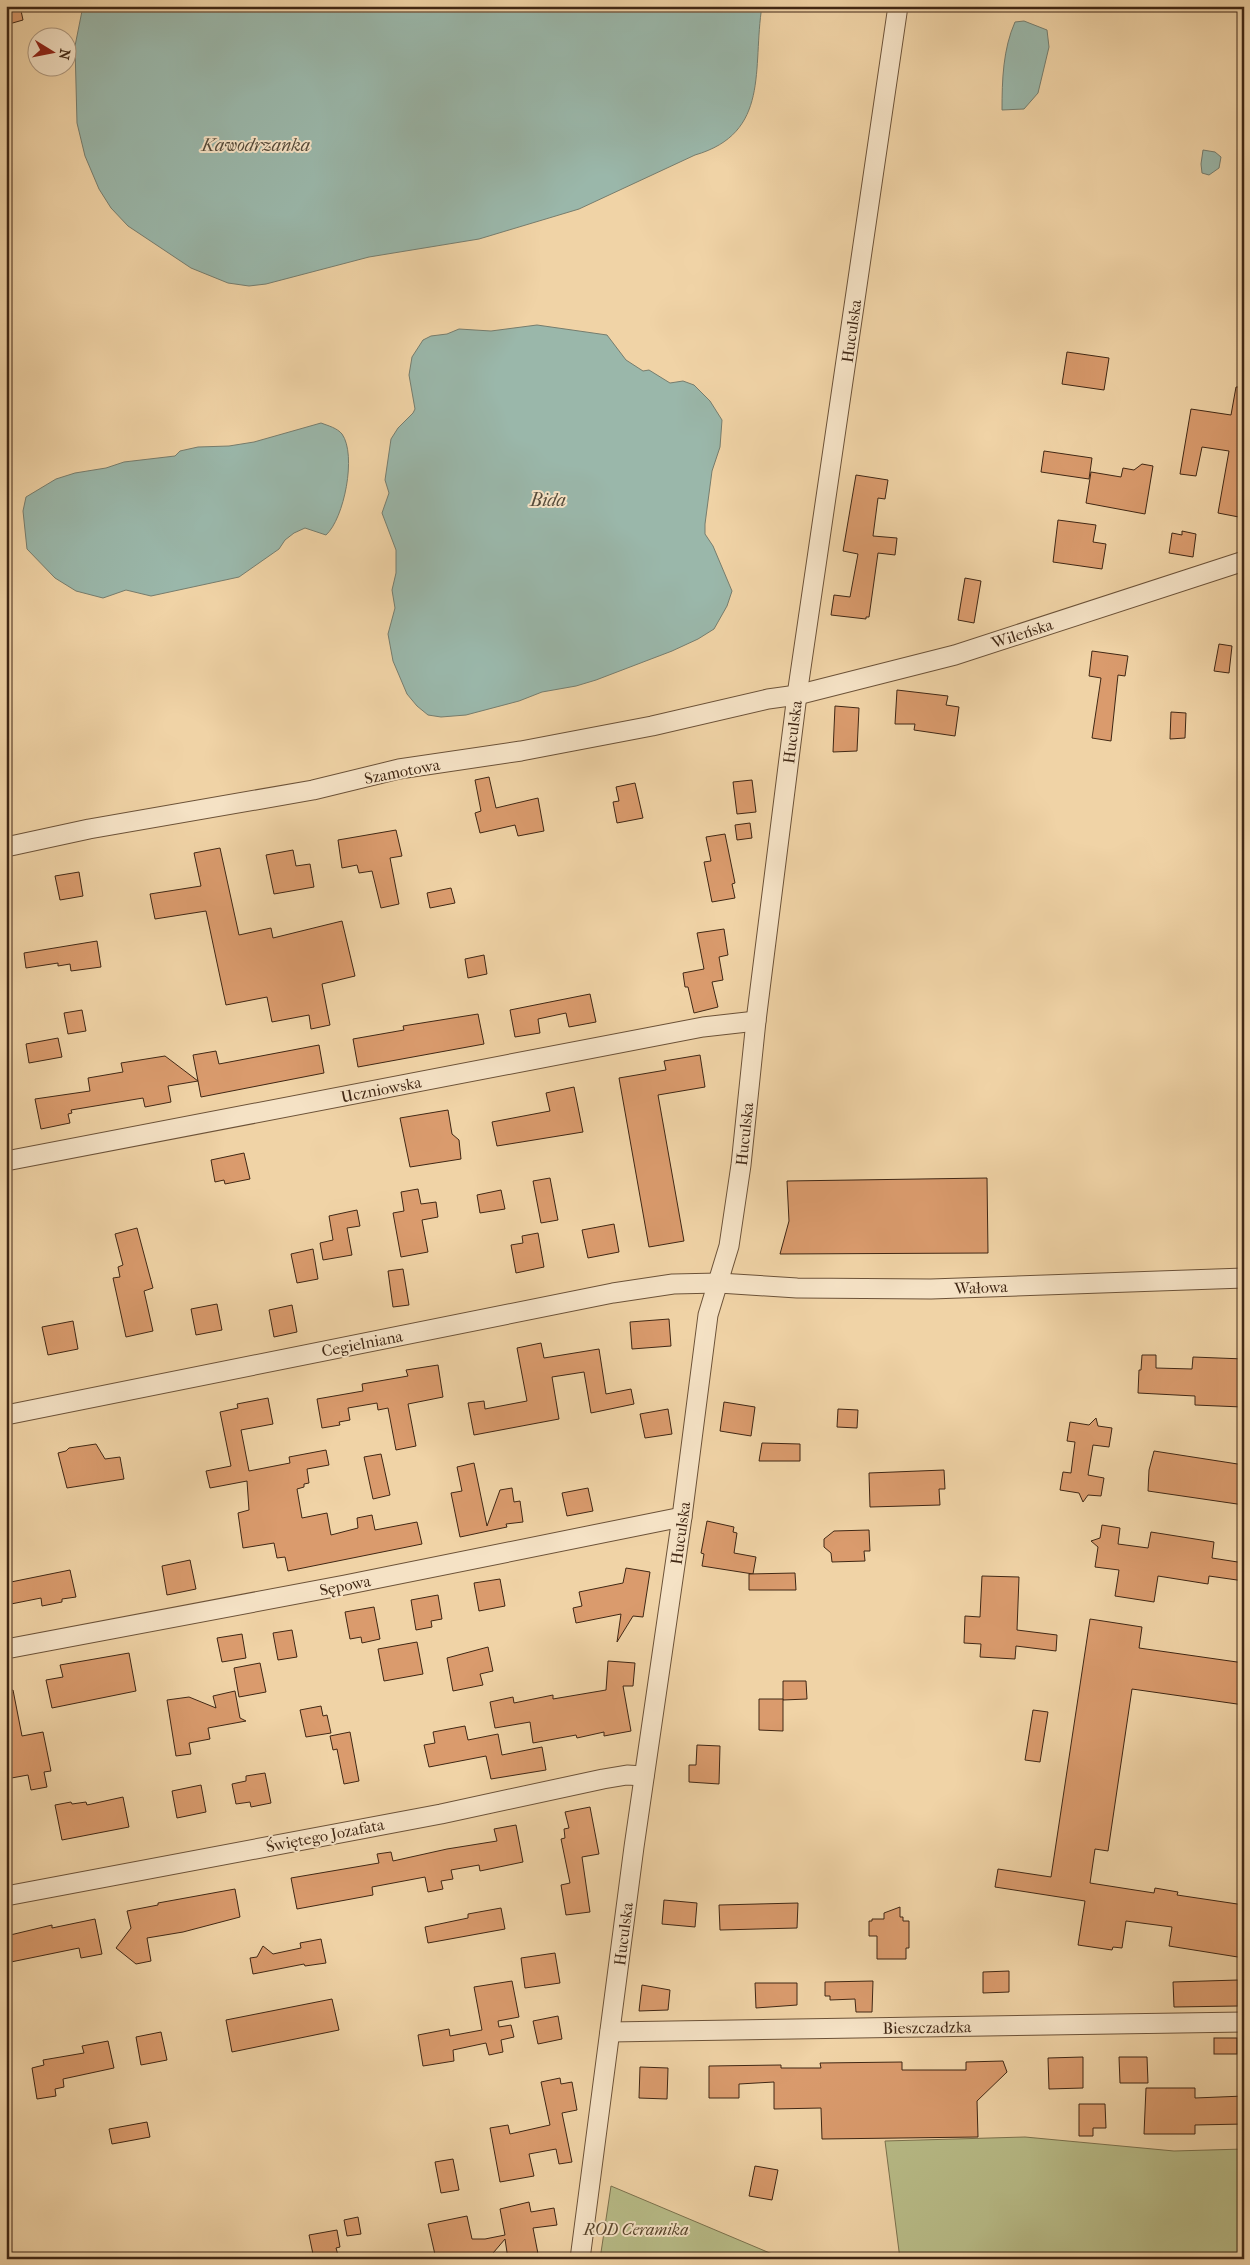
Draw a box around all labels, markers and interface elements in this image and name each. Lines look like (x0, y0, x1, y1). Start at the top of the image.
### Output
north arrow (28, 28, 78, 78)
text: N (55, 47, 74, 61)
water label: Kawodrzanka (200, 135, 310, 156)
street label: Huculska (838, 298, 865, 364)
water label: Bida (529, 490, 566, 511)
street label: Wileńska (988, 614, 1056, 653)
street label: Huculska (779, 699, 806, 765)
street label: Szamotowa (363, 755, 442, 788)
street label: Uczniowska (339, 1072, 424, 1107)
street label: Huculska (732, 1101, 757, 1167)
street label: Wałowa (953, 1277, 1009, 1298)
street label: Cegielniana (320, 1326, 405, 1361)
street label: Huculska (667, 1500, 694, 1566)
street label: Sępowa (318, 1571, 373, 1600)
street label: Świętego Jozafata (264, 1814, 386, 1856)
street label: Huculska (610, 1901, 637, 1967)
street label: Bieszczadzka (882, 2017, 972, 2038)
park label: ROD Ceramika (582, 2220, 689, 2239)

